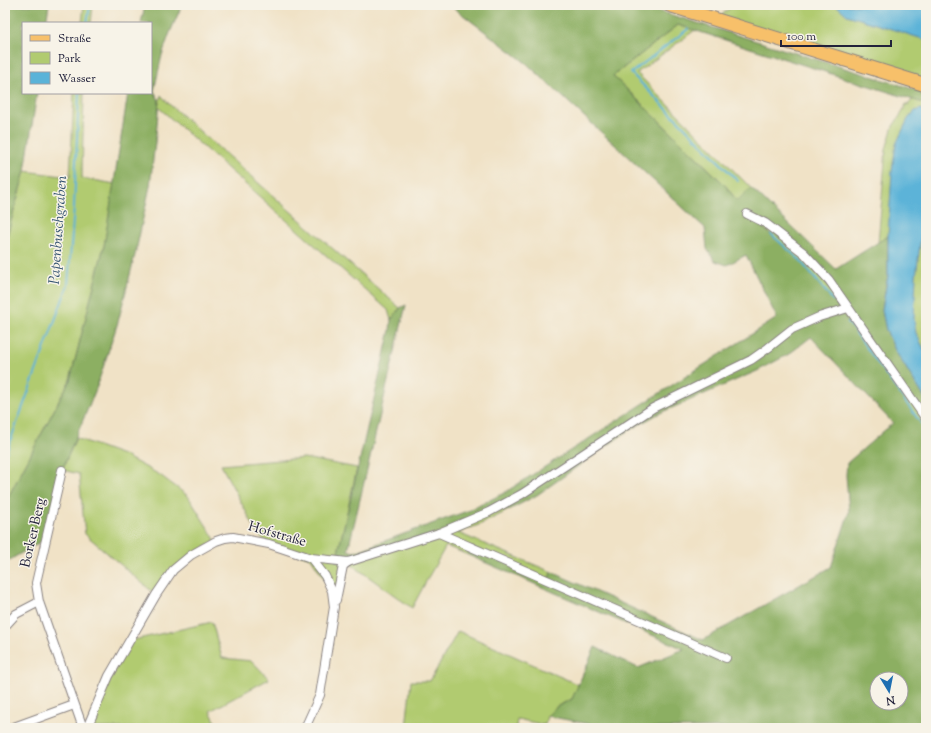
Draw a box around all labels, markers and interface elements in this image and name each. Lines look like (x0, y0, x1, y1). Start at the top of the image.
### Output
legend (22, 22, 152, 94)
scale bar (781, 22, 891, 48)
text: 100 m (787, 28, 816, 46)
text: Straße (58, 30, 92, 48)
text: Park (58, 50, 81, 68)
text: Wasser (58, 70, 96, 88)
water label: Papenbuschgraben (45, 175, 73, 285)
street label: Borker Berg (16, 496, 52, 570)
street label: Hofstraße (246, 517, 308, 553)
north arrow (869, 671, 909, 711)
text: N (885, 691, 897, 709)

